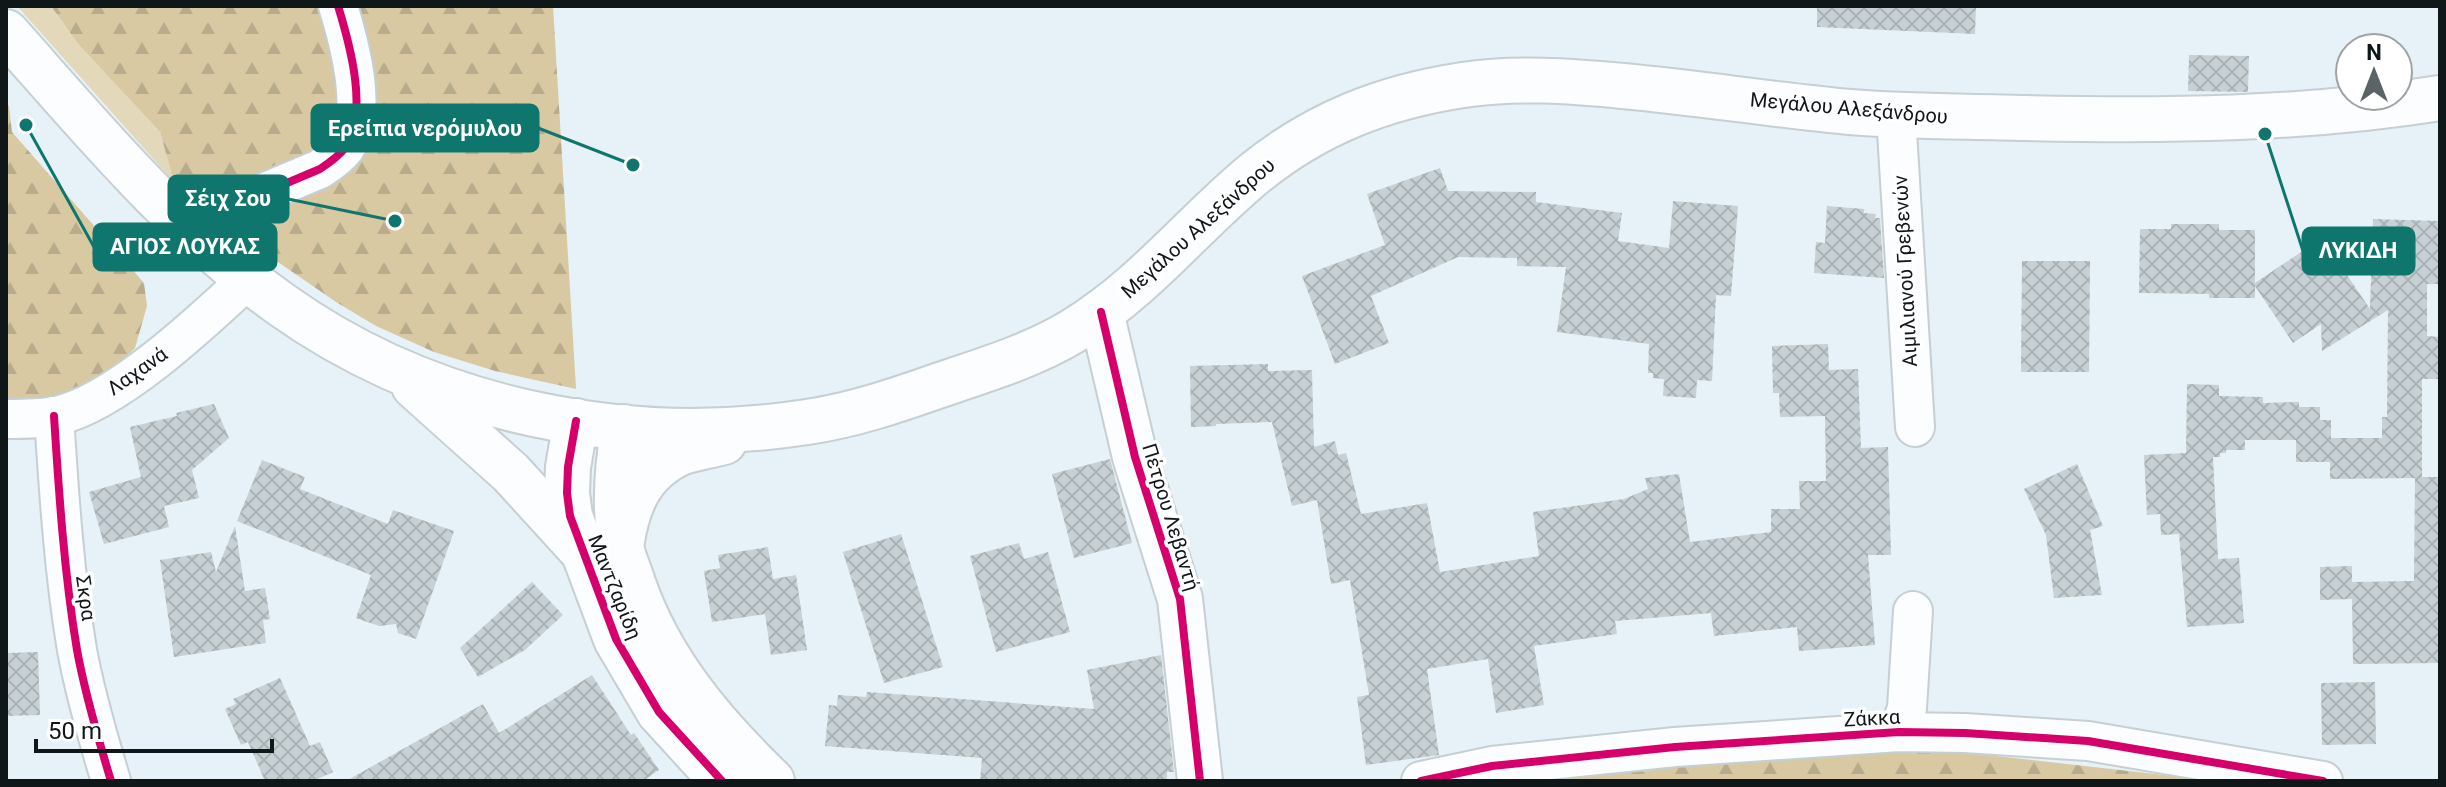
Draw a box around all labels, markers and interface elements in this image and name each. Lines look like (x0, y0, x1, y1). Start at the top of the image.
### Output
north arrow (2334, 32, 2414, 112)
text: N (2366, 40, 2382, 65)
street label: Μεγάλου Αλεξάνδρου (1749, 87, 1949, 129)
callout: Ερείπια νερόμυλου (312, 105, 538, 151)
text: Ερείπια νερόμυλου (328, 116, 522, 141)
street label: Μεγάλου Αλεξάνδρου (1116, 153, 1280, 303)
street label: Αιμιλιανού Γρεβενών (1888, 174, 1922, 368)
callout: Σέιχ Σου (169, 176, 288, 222)
text: Σέιχ Σου (185, 186, 271, 212)
callout: ΑΓΙΟΣ ΛΟΥΚΑΣ (94, 224, 276, 270)
callout: ΛΥΚΙΔΗ (2303, 228, 2414, 274)
text: ΑΓΙΟΣ ΛΟΥΚΑΣ (110, 234, 260, 259)
text: ΛΥΚΙΔΗ (2319, 238, 2397, 263)
street label: Λαχανά (102, 341, 172, 400)
street label: Πέτρου Λεβαντή (1137, 440, 1205, 594)
street label: Μαντζαρίδη (583, 531, 647, 643)
street label: Σκρα (71, 574, 101, 623)
scale bar (36, 703, 272, 753)
street label: Ζάκκα (1843, 704, 1902, 731)
text: 50 m (48, 717, 102, 745)

